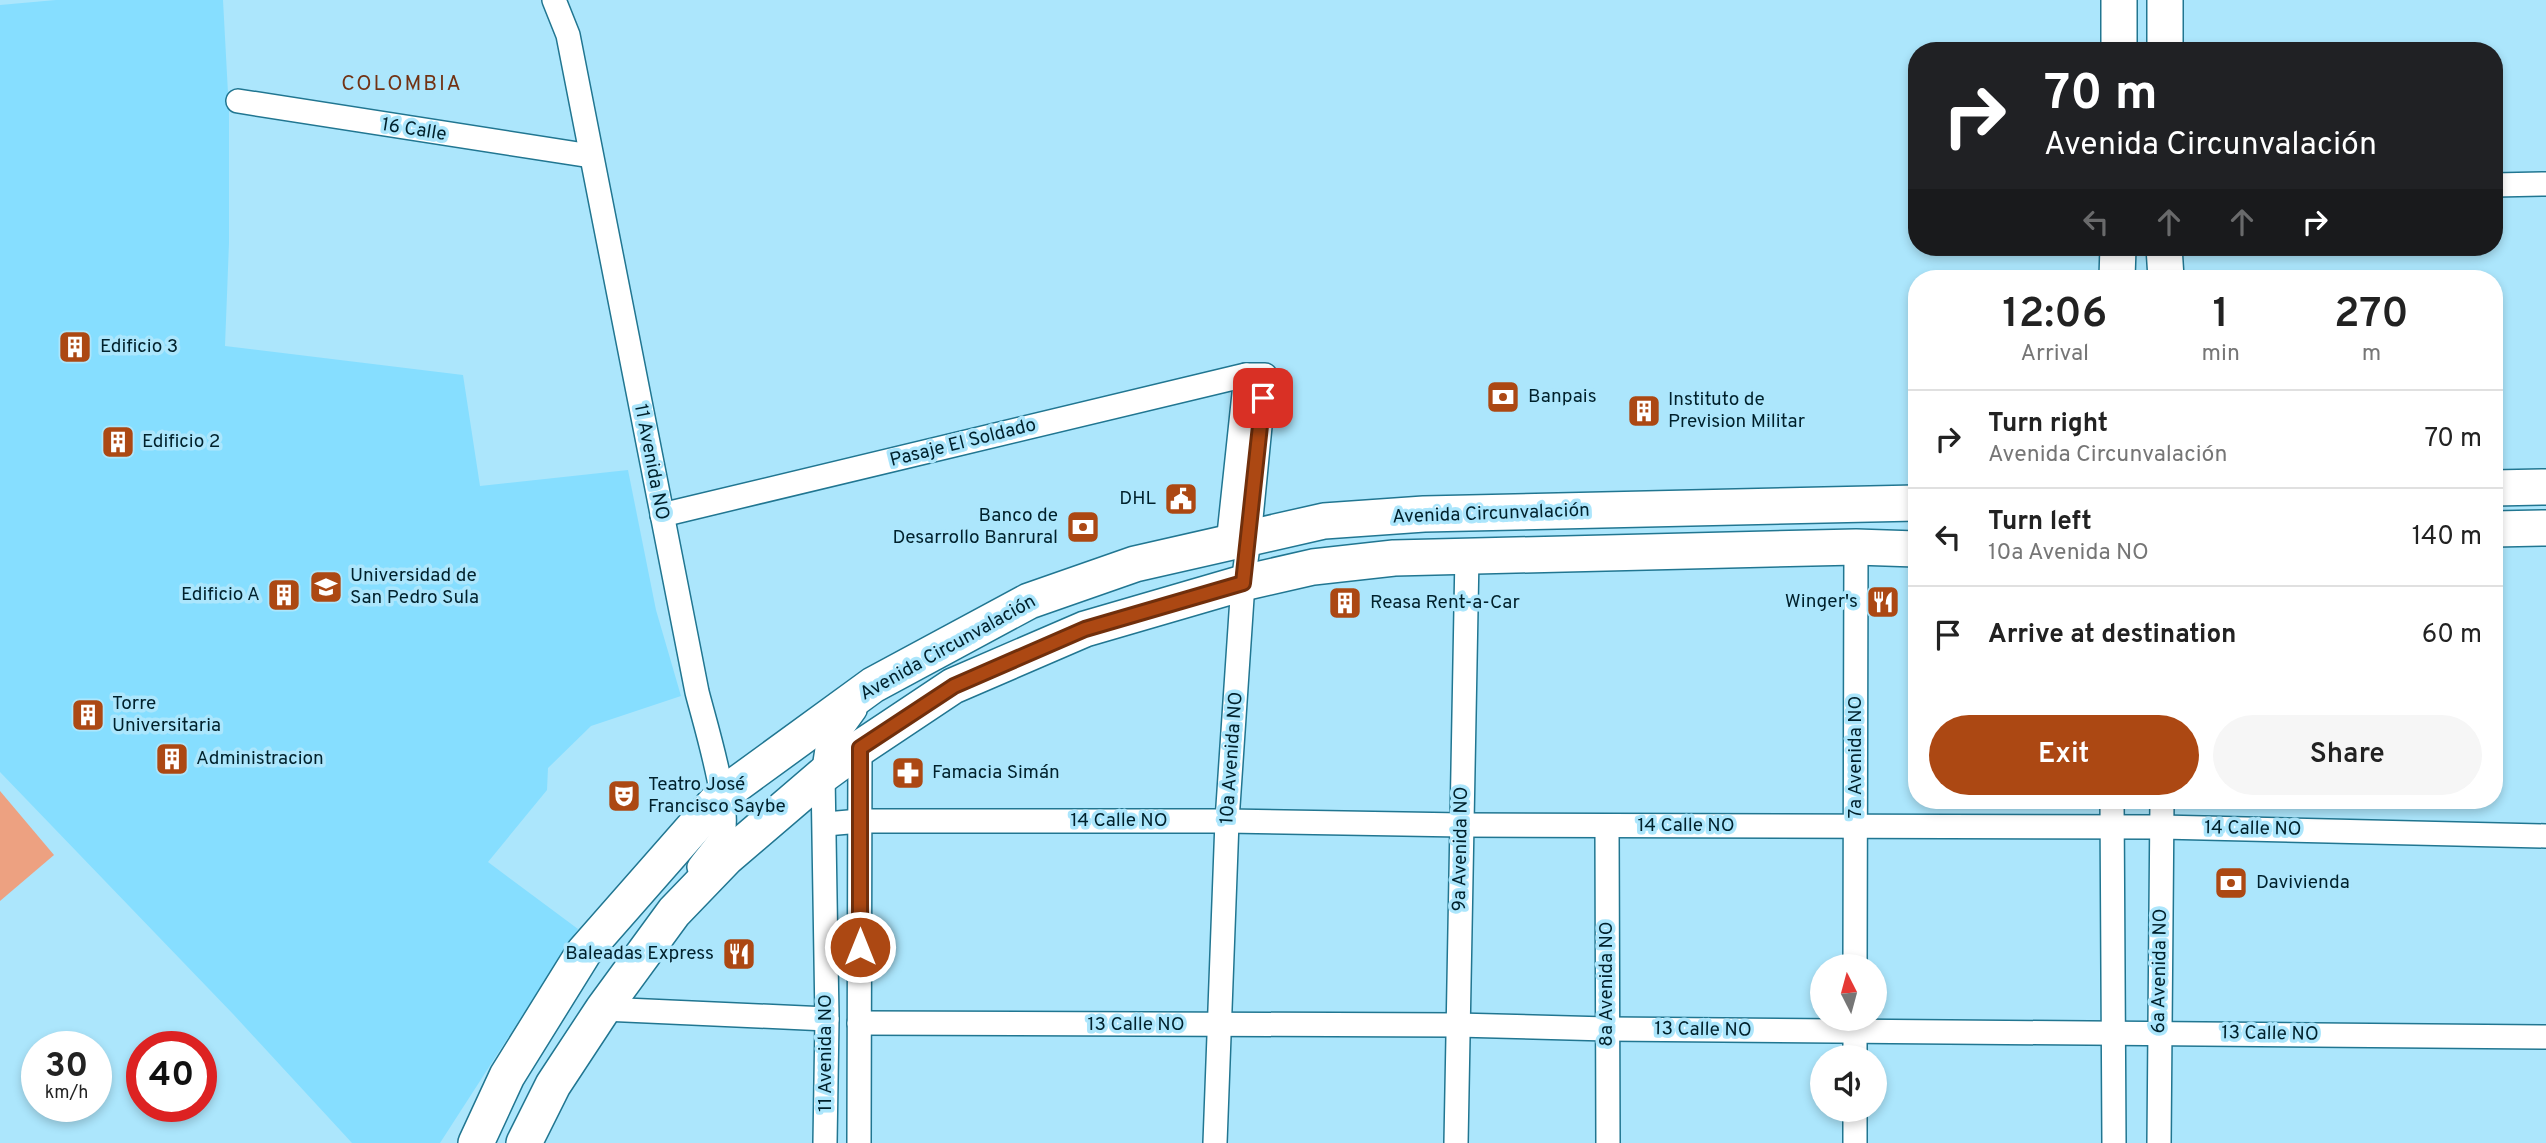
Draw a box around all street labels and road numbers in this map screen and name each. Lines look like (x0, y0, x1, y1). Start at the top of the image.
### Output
street label: 16 Calle (380, 113, 448, 147)
street label: 11 Avenida NO (628, 402, 674, 522)
street label: Pasaje El Soldado (887, 413, 1039, 473)
street label: Avenida Circunvalación (1392, 499, 1590, 529)
street label: Avenida Circunvalación (856, 590, 1040, 706)
street label: 10a Avenida NO (1215, 691, 1249, 825)
street label: 7a Avenida NO (1844, 696, 1868, 818)
street label: 9a Avenida NO (1448, 786, 1474, 912)
street label: 14 Calle NO (1070, 809, 1168, 833)
street label: 14 Calle NO (1637, 814, 1735, 838)
street label: 14 Calle NO (2204, 816, 2302, 842)
street label: 6a Avenida NO (2147, 908, 2173, 1034)
street label: 8a Avenida NO (1595, 921, 1619, 1047)
street label: 11 Avenida NO (814, 994, 838, 1112)
street label: 13 Calle NO (1087, 1013, 1185, 1037)
street label: 13 Calle NO (1654, 1017, 1752, 1043)
street label: 13 Calle NO (2221, 1021, 2319, 1047)

